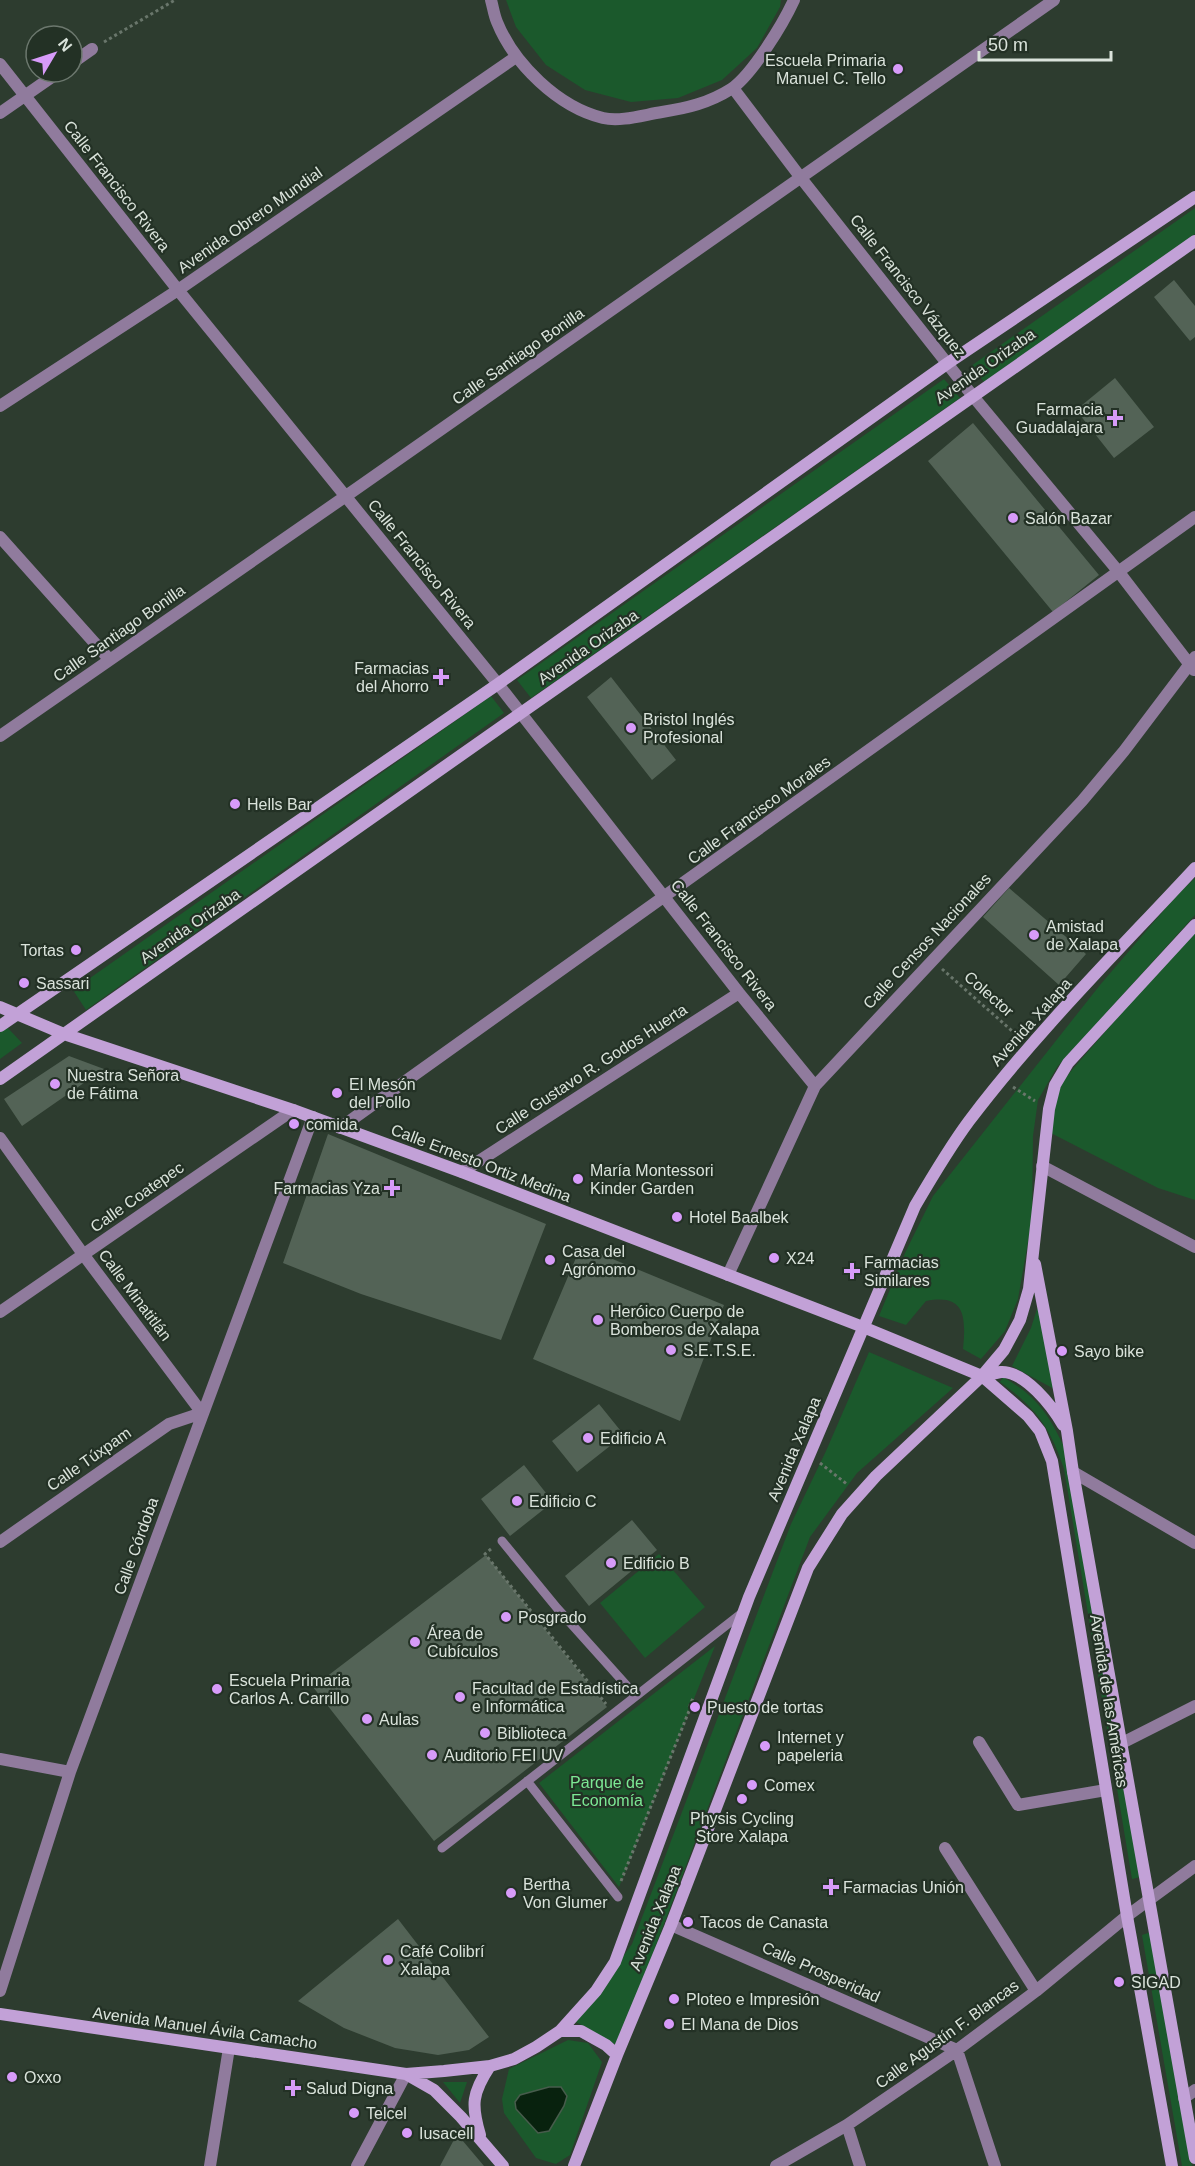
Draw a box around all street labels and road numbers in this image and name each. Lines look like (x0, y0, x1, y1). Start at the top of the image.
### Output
street label: Calle Francisco Rivera (61, 117, 173, 255)
street label: Avenida Obrero Mundial (175, 164, 325, 276)
street label: Calle Francisco Vázquez (847, 211, 969, 361)
street label: Calle Santiago Bonilla (449, 304, 587, 408)
street label: Avenida Orizaba (932, 325, 1038, 407)
street label: Calle Francisco Rivera (365, 496, 479, 632)
street label: Calle Santiago Bonilla (50, 581, 188, 685)
street label: Avenida Orizaba (535, 606, 641, 688)
street label: Calle Francisco Morales (685, 753, 833, 867)
street label: Calle Censos Nacionales (860, 870, 994, 1012)
street label: Calle Francisco Rivera (668, 876, 780, 1014)
street label: Avenida Orizaba (137, 885, 243, 967)
street label: Colector (961, 968, 1018, 1020)
street label: Avenida Xalapa (987, 975, 1075, 1069)
street label: Calle Gustavo R. Godos Huerta (492, 1001, 690, 1137)
street label: Calle Ernesto Ortiz Medina (389, 1121, 573, 1205)
street label: Calle Coatepec (87, 1159, 187, 1235)
street label: Calle Minatitlán (95, 1246, 175, 1344)
street label: Avenida Xalapa (764, 1394, 824, 1504)
street label: Calle Túxpam (44, 1424, 134, 1494)
street label: Calle Córdoba (111, 1495, 162, 1597)
street label: Avenida de las Américas (1087, 1613, 1131, 1789)
street label: Avenida Xalapa (626, 1863, 684, 1973)
street label: Calle Prosperidad (759, 1938, 883, 2006)
street label: Calle Agustín F. Blancas (872, 1976, 1022, 2092)
street label: Avenida Manuel Ávila Camacho (92, 2003, 319, 2052)

